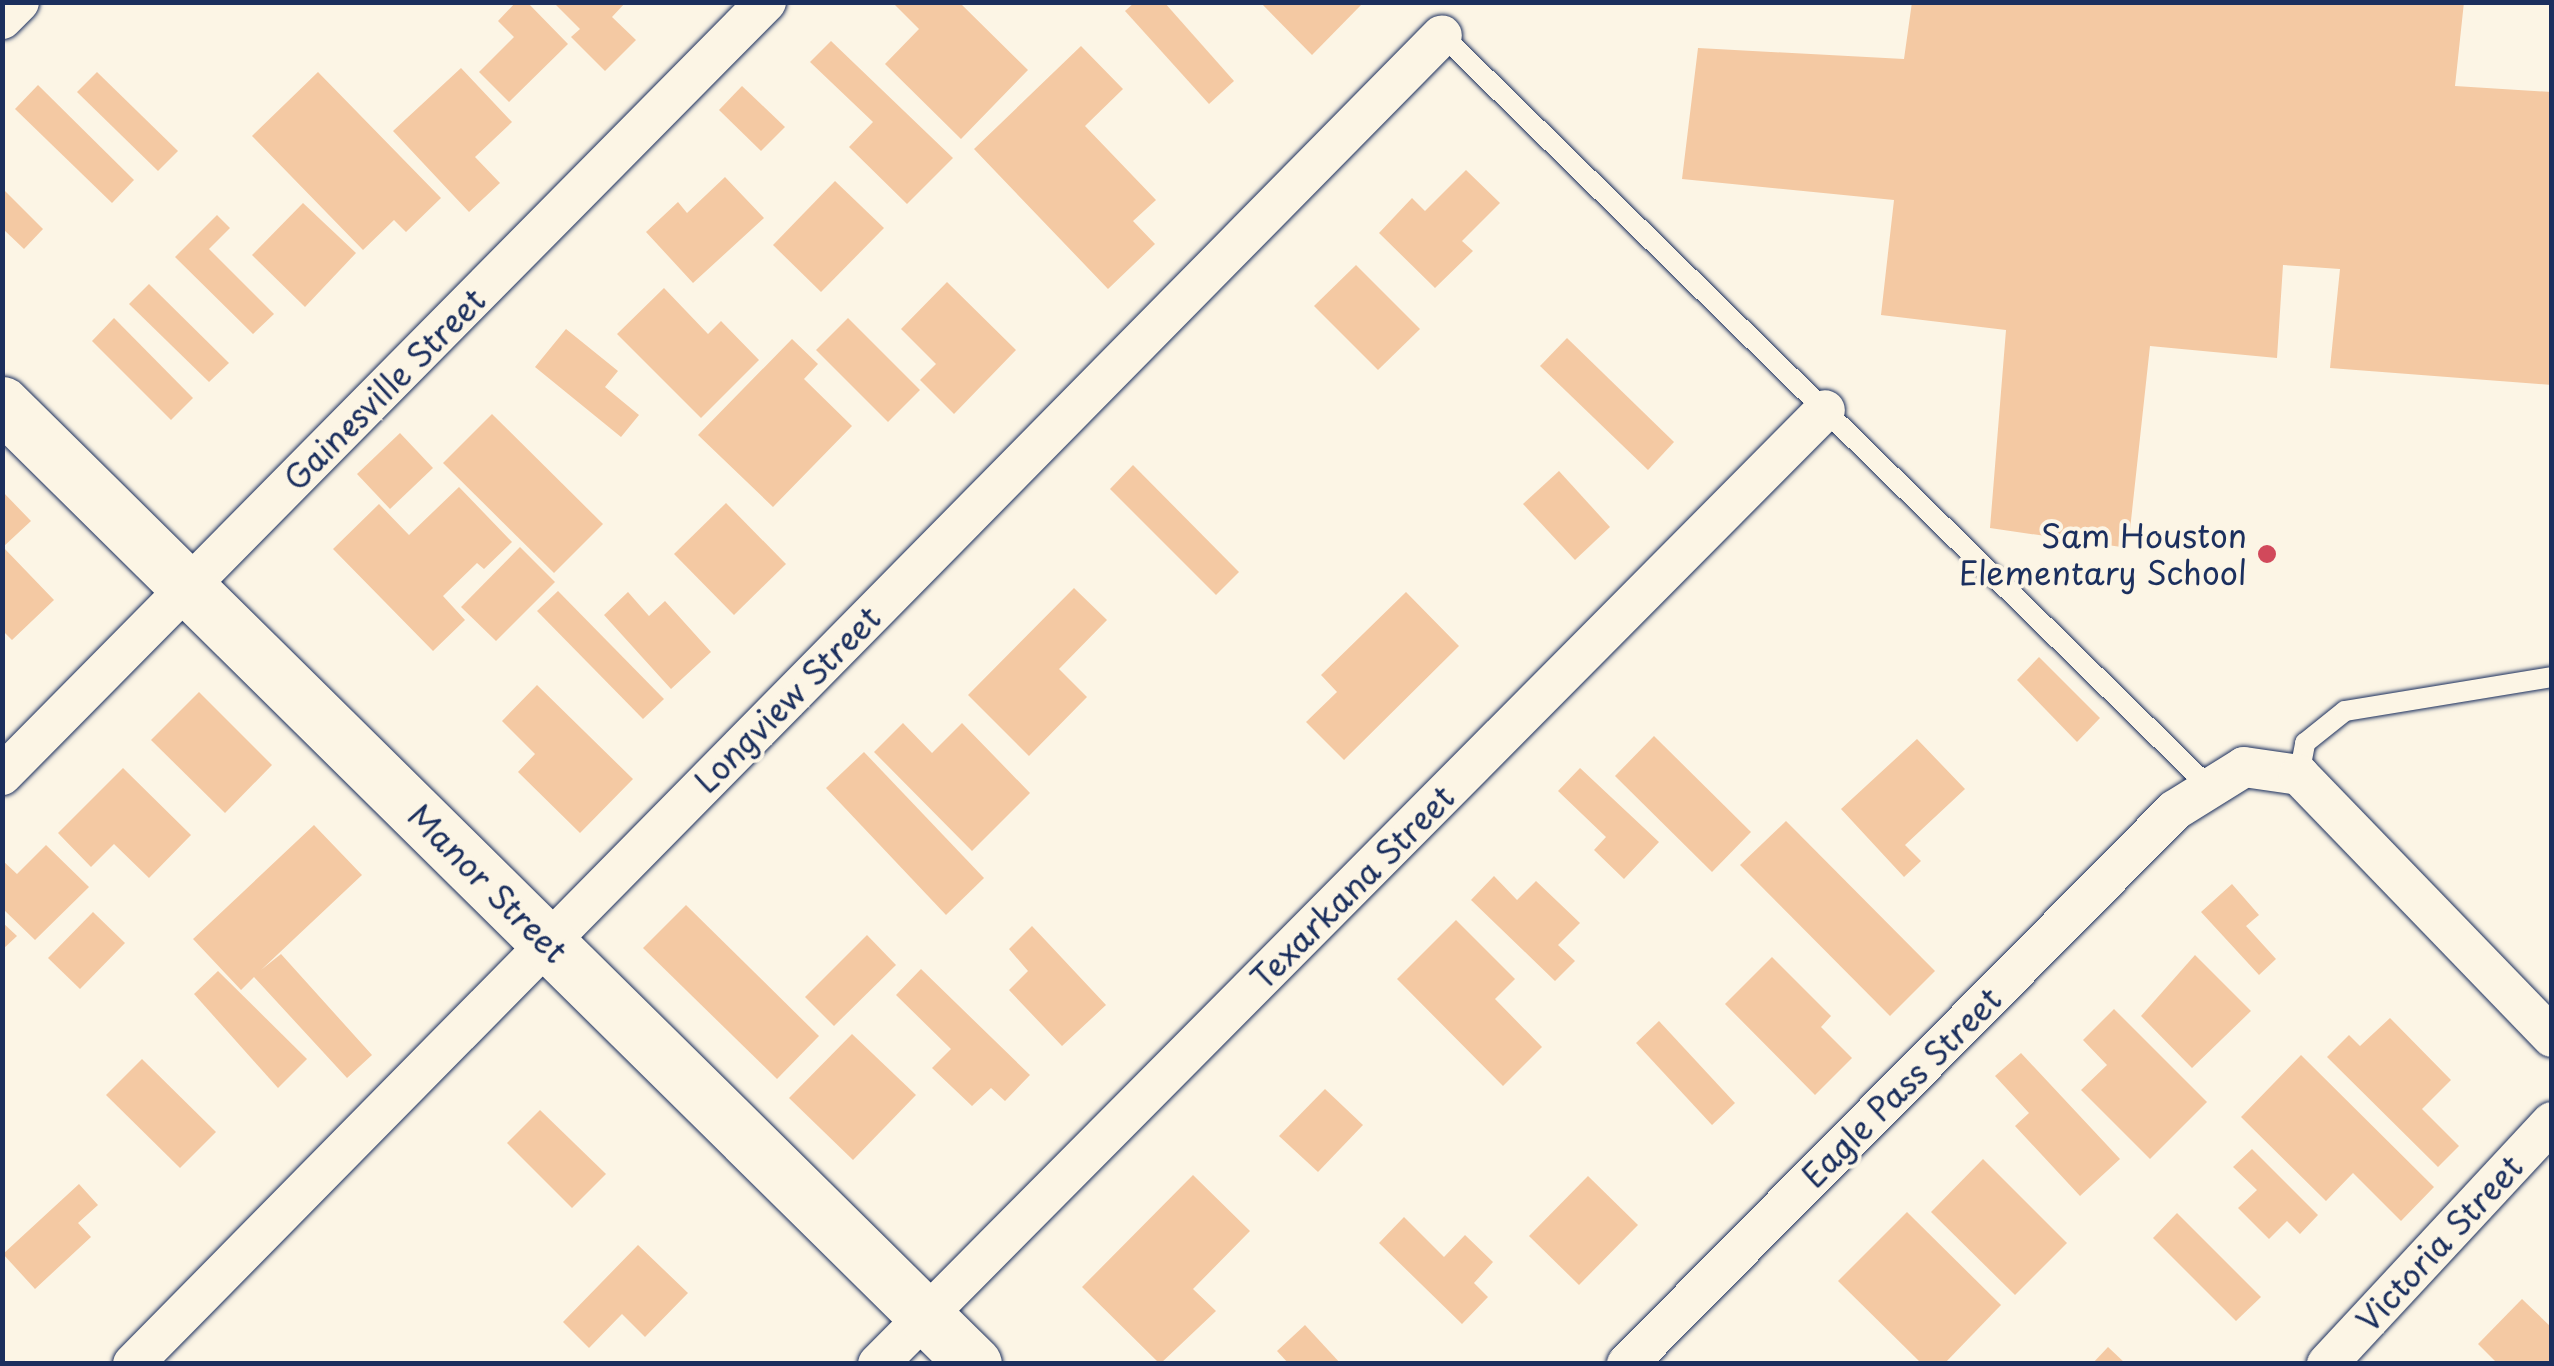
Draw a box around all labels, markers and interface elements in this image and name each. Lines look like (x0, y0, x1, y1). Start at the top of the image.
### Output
street label: Gainesville Street (275, 280, 493, 498)
place label: Sam Houston Elementary School (1959, 517, 2247, 592)
marker: Sam Houston Elementary School (2256, 543, 2278, 565)
street label: Longview Street (686, 598, 888, 800)
street label: Texarkana Street (1242, 777, 1462, 997)
street label: Manor Street (401, 796, 575, 970)
street label: Eagle Pass Street (1793, 979, 2009, 1195)
street label: Victoria Street (2348, 1147, 2530, 1339)

